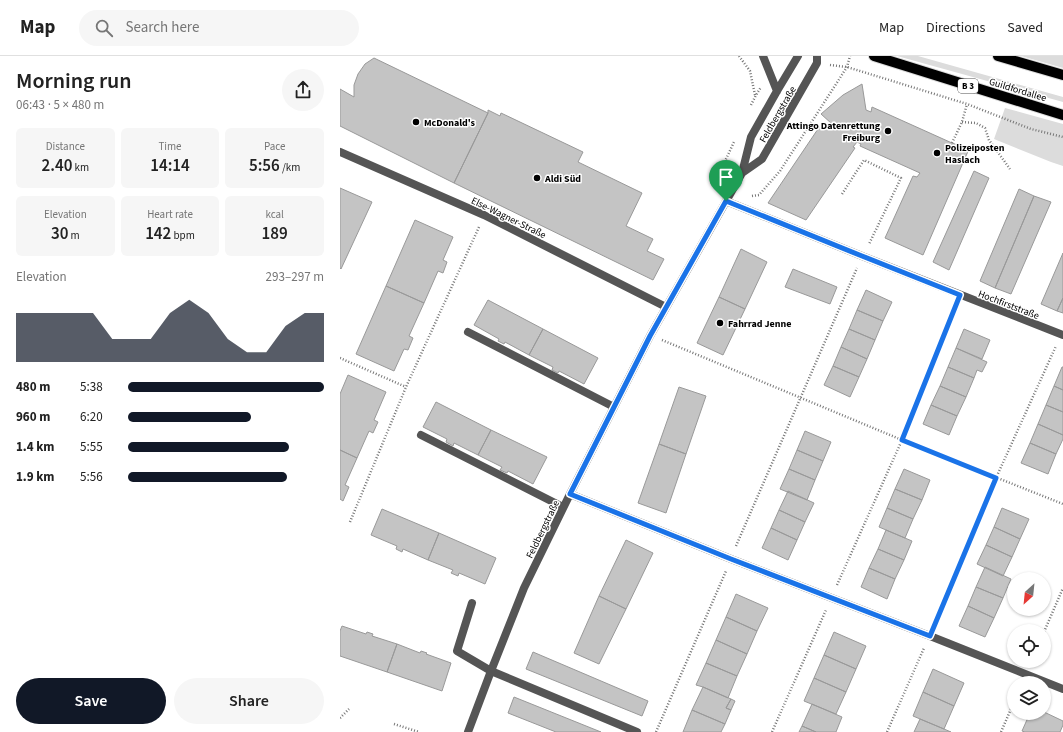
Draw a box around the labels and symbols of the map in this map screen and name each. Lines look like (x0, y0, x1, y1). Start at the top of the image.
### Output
street label: Guildfordallee (987, 75, 1048, 105)
road number: B 3 (958, 79, 978, 93)
street label: Feldbergstraße (756, 84, 800, 145)
place label: McDonald's (424, 116, 476, 130)
marker: McDonald's (411, 117, 421, 127)
place label: Attingo Datenrettung Freiburg (786, 119, 881, 145)
marker: Attingo Datenrettung Freiburg (883, 126, 893, 136)
place label: Polizeiposten Haslach (945, 141, 1005, 167)
marker: Polizeiposten Haslach (932, 148, 942, 158)
pin (709, 160, 743, 201)
place label: Aldi Süd (544, 172, 581, 186)
marker: Aldi Süd (532, 173, 542, 183)
street label: Else-Wagner-Straße (469, 194, 548, 242)
street label: Hochfirststraße (976, 287, 1041, 323)
place label: Fahrrad Jenne (728, 317, 791, 331)
marker: Fahrrad Jenne (715, 318, 725, 328)
street label: Feldbergstraße (523, 498, 563, 561)
north arrow (1007, 572, 1051, 616)

